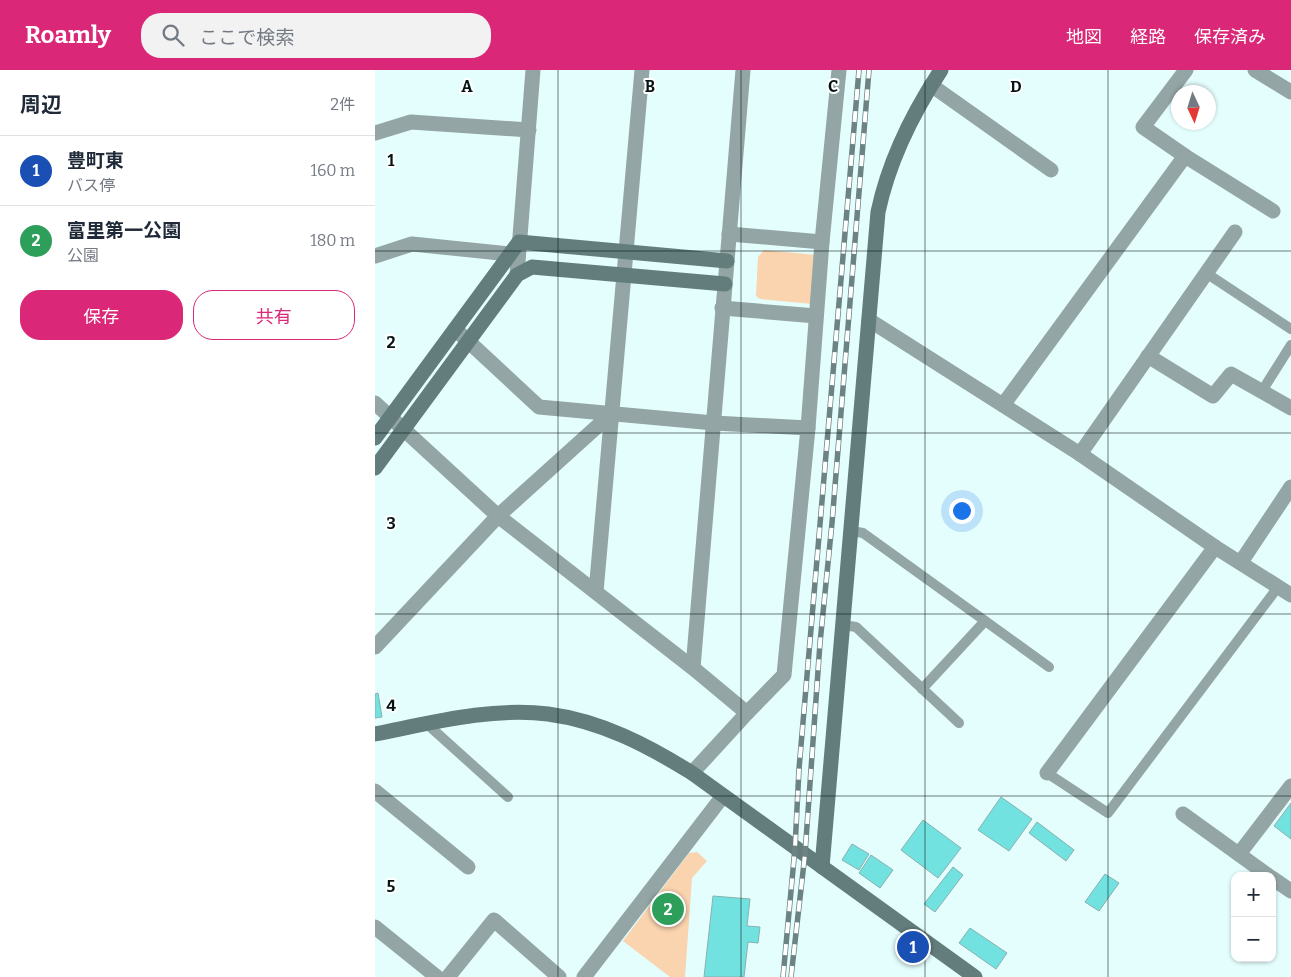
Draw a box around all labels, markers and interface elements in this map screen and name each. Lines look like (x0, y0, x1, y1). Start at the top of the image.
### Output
search box (141, 13, 491, 58)
text: Roamly (25, 21, 111, 49)
icon: search (159, 21, 187, 49)
text: ここで検索 (199, 26, 294, 49)
text: 地図 (1066, 26, 1102, 48)
text: 経路 (1130, 26, 1166, 48)
text: 保存済み (1194, 26, 1266, 48)
text: A (461, 77, 473, 96)
text: B (645, 77, 655, 96)
text: C (828, 77, 838, 96)
text: D (1010, 77, 1022, 96)
north arrow (1171, 85, 1216, 130)
text: 周辺 (20, 92, 62, 118)
text: 2件 (330, 95, 355, 114)
text: 豊町東 (67, 149, 124, 172)
text: 1 (388, 151, 395, 170)
text: 1 (33, 161, 39, 180)
text: 160 m (310, 161, 355, 180)
text: バス停 (67, 176, 115, 195)
text: 富里第一公園 (67, 219, 181, 242)
text: 2 (31, 231, 41, 250)
text: 180 m (310, 231, 355, 250)
text: 公園 (67, 246, 99, 265)
button: 保存 (20, 290, 183, 340)
button: 共有 (193, 290, 355, 340)
text: 2 (386, 333, 396, 352)
your location (949, 498, 975, 524)
text: 3 (386, 514, 396, 533)
text: 4 (386, 696, 396, 715)
map controls (1231, 872, 1276, 962)
button: + (1231, 872, 1276, 917)
text: 5 (387, 877, 396, 896)
pin: 2 (652, 890, 684, 928)
button: − (1231, 917, 1276, 962)
pin: 1 (897, 928, 929, 966)

